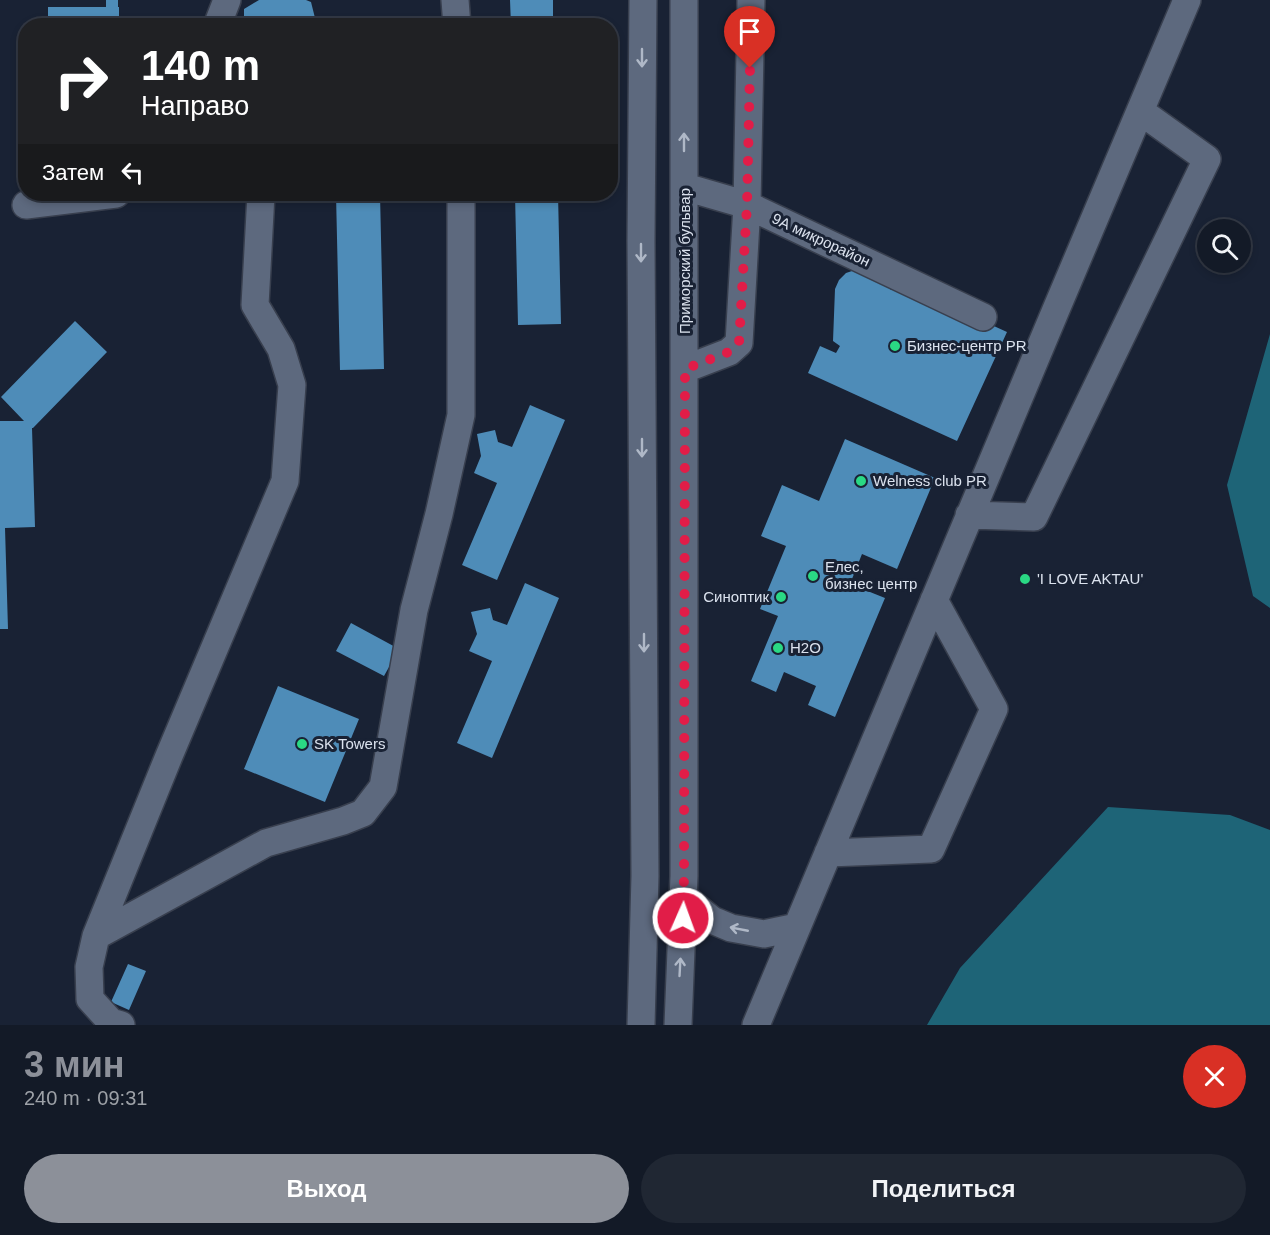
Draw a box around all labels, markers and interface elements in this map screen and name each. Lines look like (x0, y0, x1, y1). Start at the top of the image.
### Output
pin (724, 6, 775, 68)
icon: arrive (733, 15, 766, 48)
icon: right (42, 42, 120, 120)
text: 140 m (141, 42, 260, 89)
one-way arrow (636, 48, 648, 68)
text: Направо (141, 91, 249, 121)
one-way arrow (678, 132, 690, 152)
icon: left (116, 156, 149, 189)
text: Затем (42, 160, 104, 185)
street label: Приморский бульвар (676, 188, 693, 334)
street label: 9А микрорайон (770, 209, 873, 270)
map controls (1197, 219, 1251, 273)
button: search (1197, 219, 1251, 273)
one-way arrow (635, 243, 647, 263)
place label: Бизнес-центр PR (907, 337, 1027, 354)
marker: Бизнес-центр PR (888, 339, 902, 353)
one-way arrow (637, 438, 648, 458)
place label: Welness club PR (873, 472, 987, 489)
marker: Welness club PR (854, 474, 868, 488)
place label: Елес, бизнес центр (825, 558, 917, 592)
marker: Елес, бизнес центр (806, 569, 820, 583)
place label: 'I LOVE AKTAU' (1037, 570, 1143, 587)
marker: 'I LOVE AKTAU' (1018, 572, 1032, 586)
place label: Синоптик (703, 588, 769, 605)
marker: Синоптик (774, 590, 788, 604)
one-way arrow (638, 633, 650, 653)
place label: H2O (790, 639, 821, 656)
marker: H2O (771, 641, 785, 655)
place label: SK Towers (314, 735, 385, 752)
marker: SK Towers (295, 737, 309, 751)
position arrow (651, 886, 715, 950)
one-way arrow (730, 923, 750, 934)
one-way arrow (675, 957, 686, 977)
text: 3 мин (24, 1044, 125, 1085)
button: close (1183, 1045, 1246, 1108)
text: 240 m · 09:31 (24, 1087, 147, 1109)
button: Выход (24, 1154, 629, 1223)
button: Поделиться (641, 1154, 1246, 1223)

